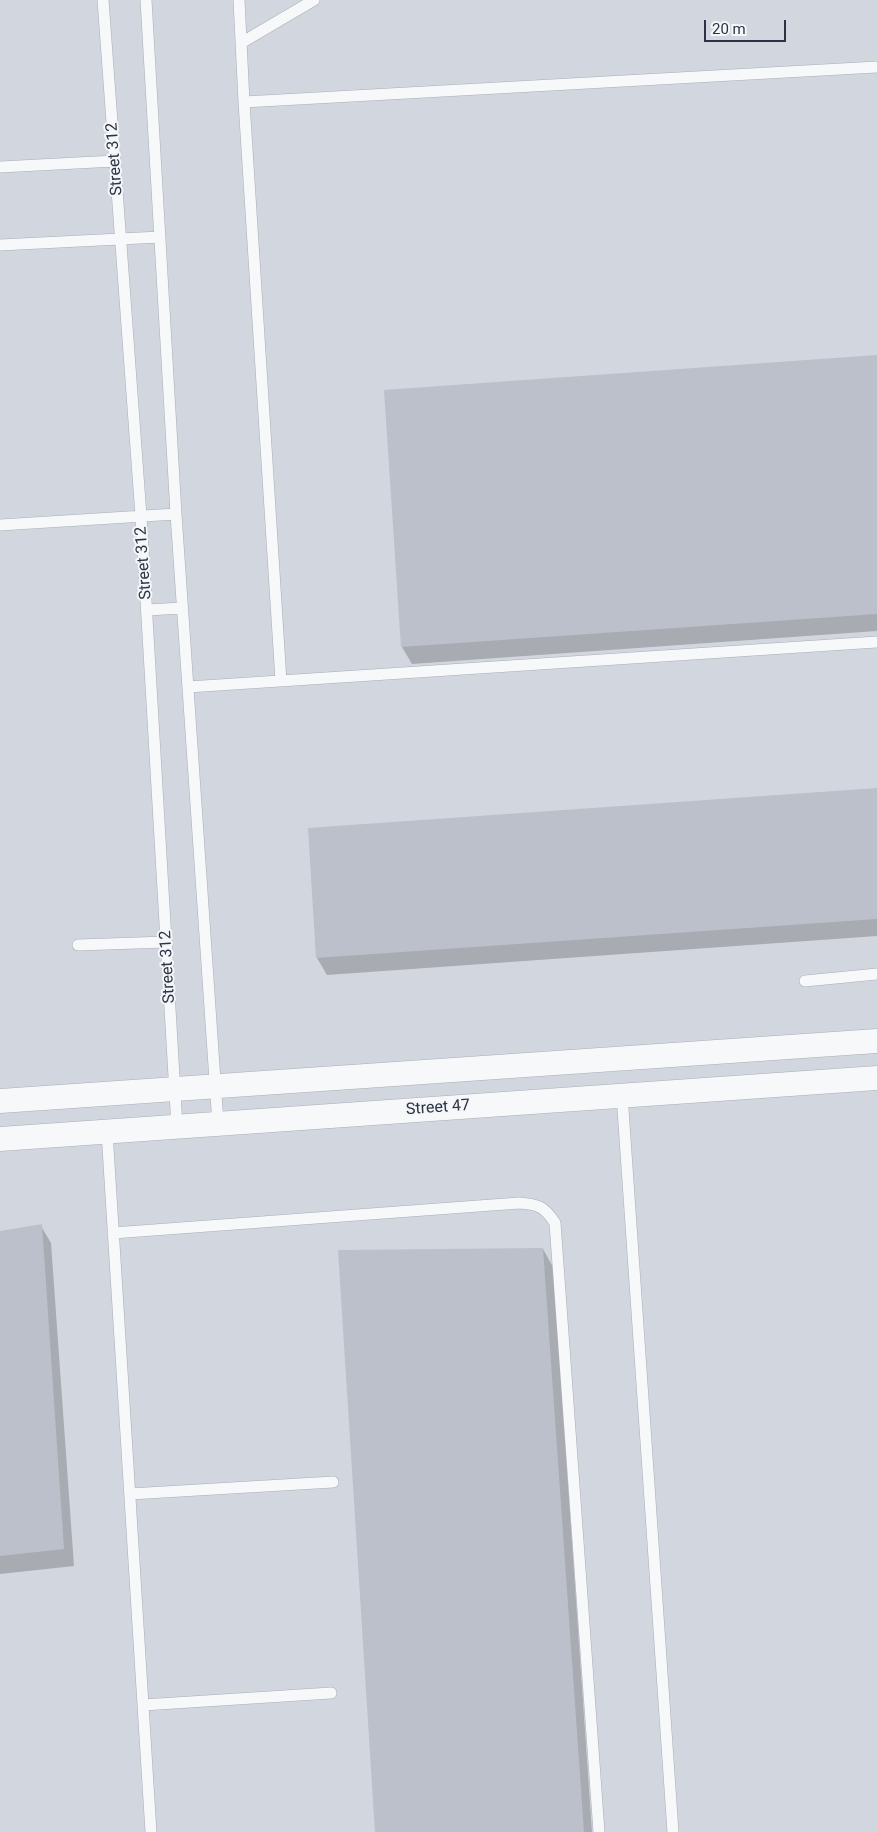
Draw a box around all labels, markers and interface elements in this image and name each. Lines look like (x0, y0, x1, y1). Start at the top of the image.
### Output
scale bar (707, 10, 790, 42)
text: 20 m (712, 20, 746, 38)
street label: Street 312 (103, 122, 127, 196)
street label: Street 312 (132, 526, 156, 600)
street label: Street 312 (156, 930, 180, 1004)
street label: Street 47 (405, 1096, 471, 1120)

